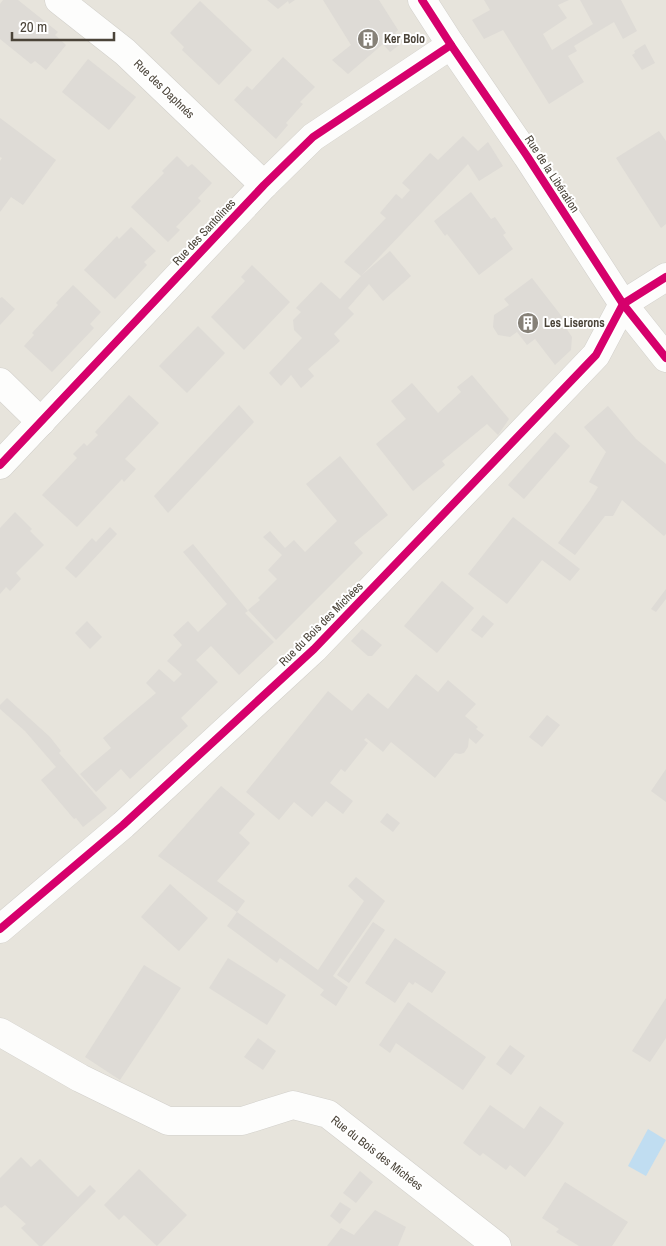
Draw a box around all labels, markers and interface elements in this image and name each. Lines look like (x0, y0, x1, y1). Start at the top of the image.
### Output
scale bar (12, 10, 115, 42)
text: 20 m (20, 16, 47, 37)
building icon: Ker Bolo (356, 27, 380, 51)
place label: Ker Bolo (384, 31, 425, 47)
street label: Rue des Daphnés (130, 56, 198, 122)
street label: Rue de la Libération (521, 132, 583, 216)
street label: Rue des Santolines (169, 195, 239, 269)
building icon: Les Liserons (516, 311, 540, 335)
place label: Les Liserons (544, 315, 605, 331)
street label: Rue du Bois des Michées (276, 578, 367, 669)
street label: Rue du Bois des Michées (328, 1112, 426, 1194)

